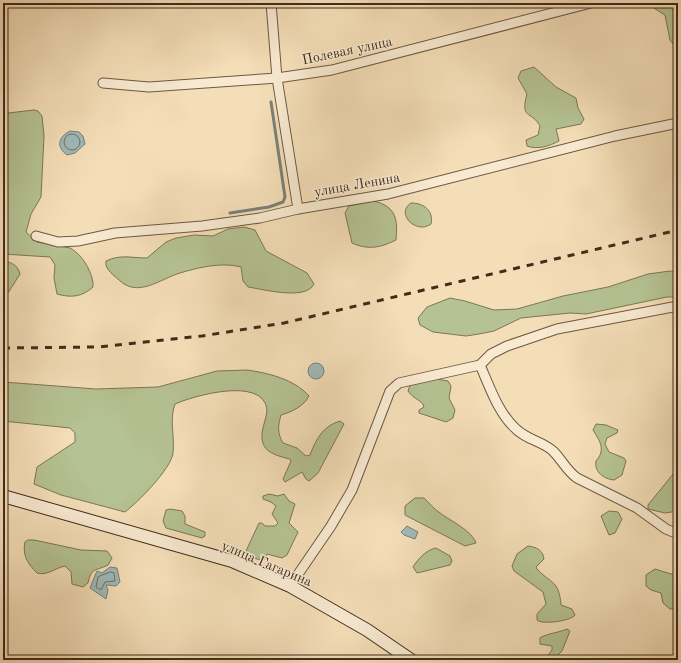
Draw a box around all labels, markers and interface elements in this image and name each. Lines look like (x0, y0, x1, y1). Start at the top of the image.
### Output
street label: Полевая улица (301, 35, 394, 67)
street label: улица Ленина (313, 171, 401, 199)
street label: улица Гагарина (219, 539, 314, 589)

